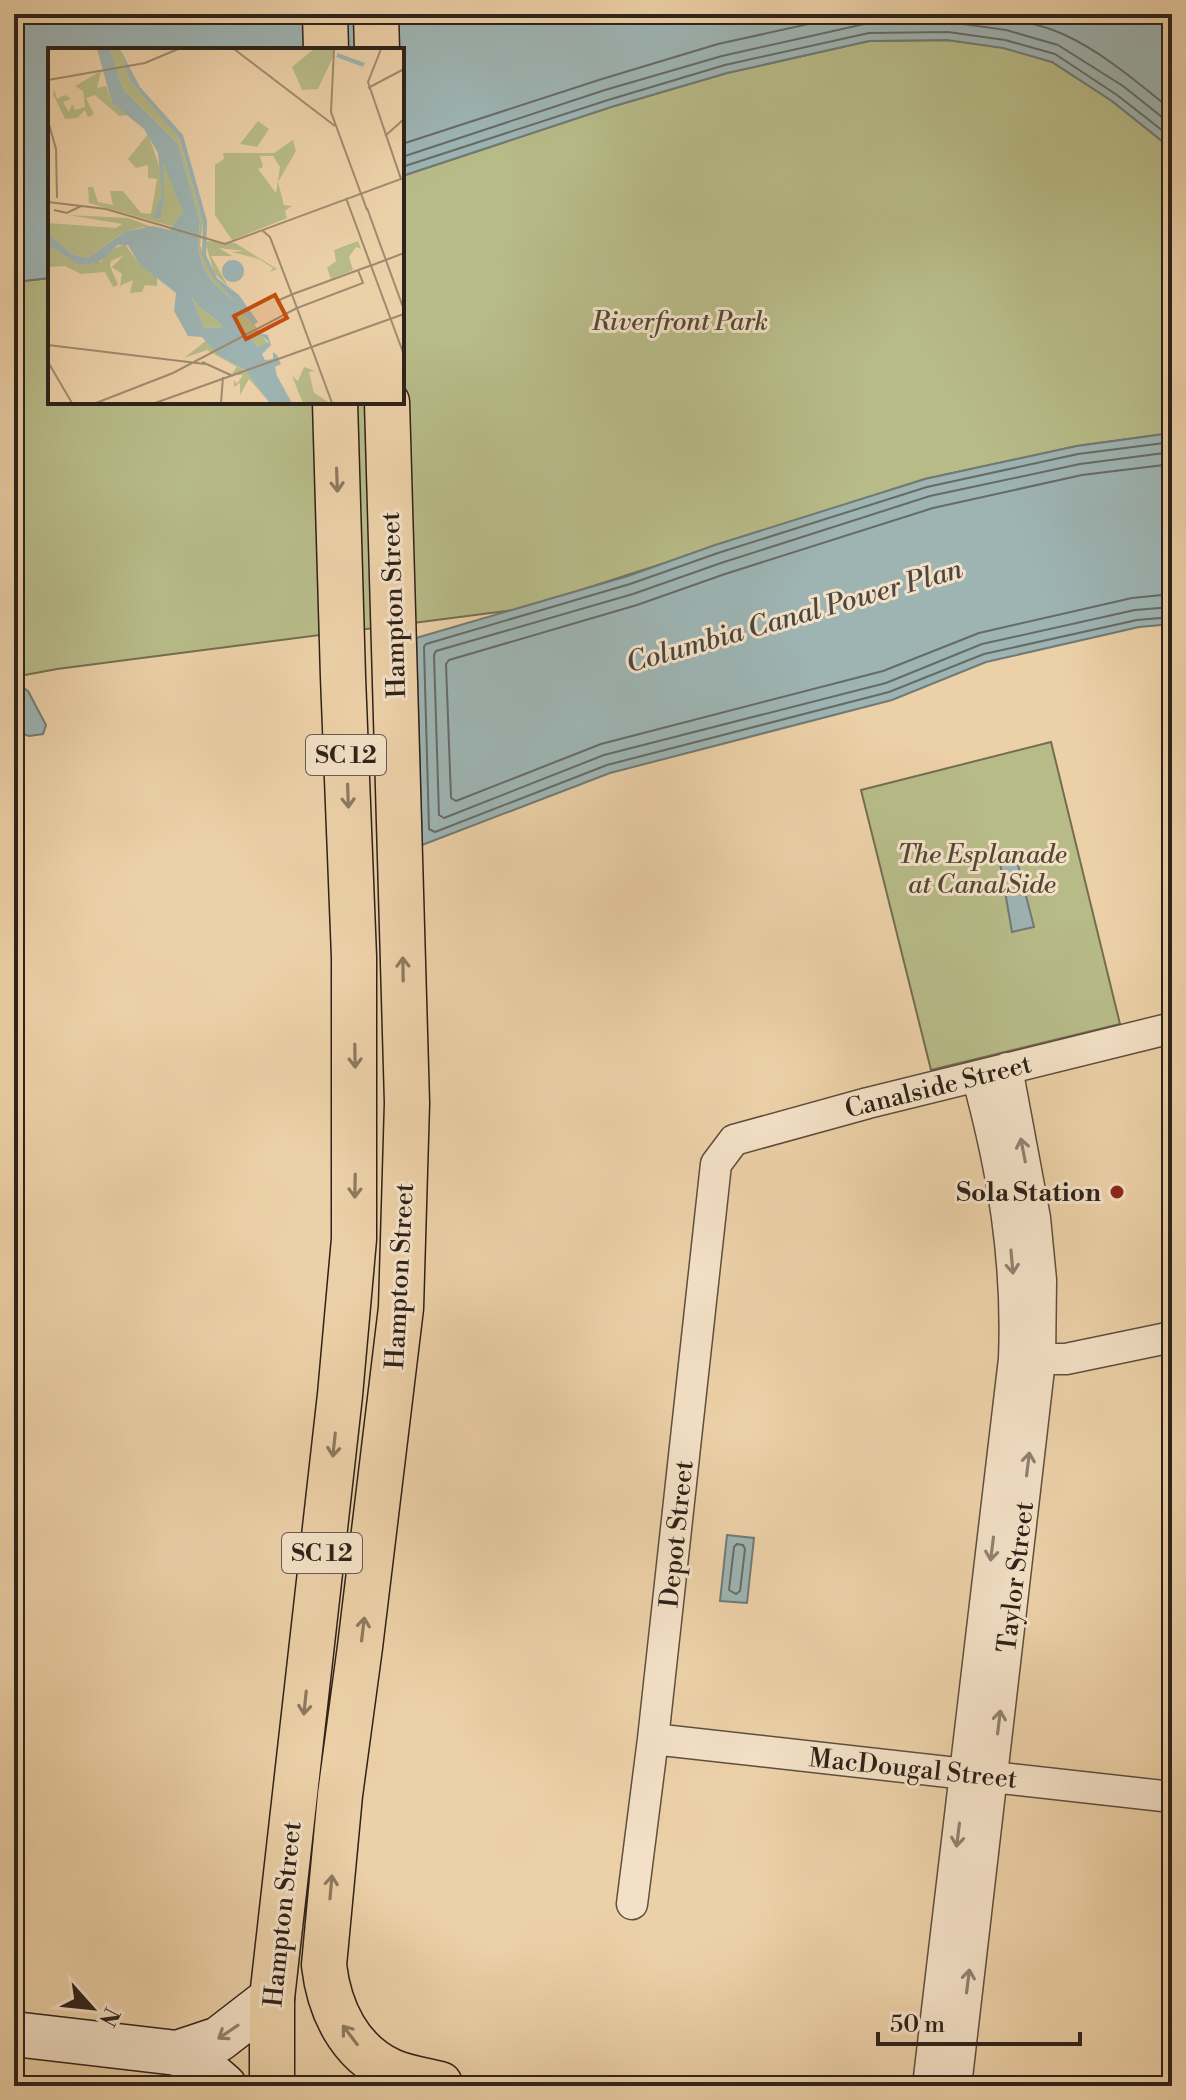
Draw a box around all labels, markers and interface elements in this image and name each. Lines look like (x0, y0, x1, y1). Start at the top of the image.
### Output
inset map (48, 48, 404, 404)
park label: Riverfront Park (591, 306, 768, 338)
one-way arrow (330, 466, 345, 493)
street label: Hampton Street (375, 511, 413, 699)
water label: Columbia Canal Power Plan (622, 552, 967, 681)
road number: SC 12 (306, 735, 386, 775)
one-way arrow (340, 782, 355, 809)
park label: The Esplanade at CanalSide (897, 839, 1067, 901)
one-way arrow (396, 956, 411, 983)
one-way arrow (347, 1042, 363, 1069)
street label: Canalside Street (842, 1048, 1035, 1126)
one-way arrow (1015, 1138, 1030, 1164)
one-way arrow (347, 1172, 362, 1199)
place label: Sola Station (956, 1177, 1101, 1209)
street label: Hampton Street (379, 1182, 421, 1370)
marker: Sola Station (1108, 1183, 1126, 1201)
one-way arrow (1005, 1248, 1020, 1275)
one-way arrow (327, 1431, 342, 1458)
one-way arrow (1021, 1451, 1036, 1478)
street label: Depot Street (653, 1459, 701, 1609)
street label: Taylor Street (991, 1500, 1041, 1654)
road number: SC 12 (282, 1533, 362, 1573)
one-way arrow (984, 1536, 999, 1561)
one-way arrow (355, 1616, 370, 1643)
one-way arrow (298, 1689, 313, 1716)
one-way arrow (991, 1710, 1006, 1736)
street label: MacDougal Street (807, 1742, 1019, 1796)
street label: Hampton Street (257, 1820, 309, 2009)
one-way arrow (950, 1821, 965, 1848)
one-way arrow (324, 1874, 339, 1901)
north arrow (52, 1968, 132, 2048)
one-way arrow (961, 1968, 976, 1995)
scale bar (878, 1996, 1080, 2046)
text: N (92, 2003, 124, 2031)
text: 50 m (890, 2010, 945, 2040)
one-way arrow (217, 2024, 239, 2040)
one-way arrow (341, 2025, 358, 2046)

